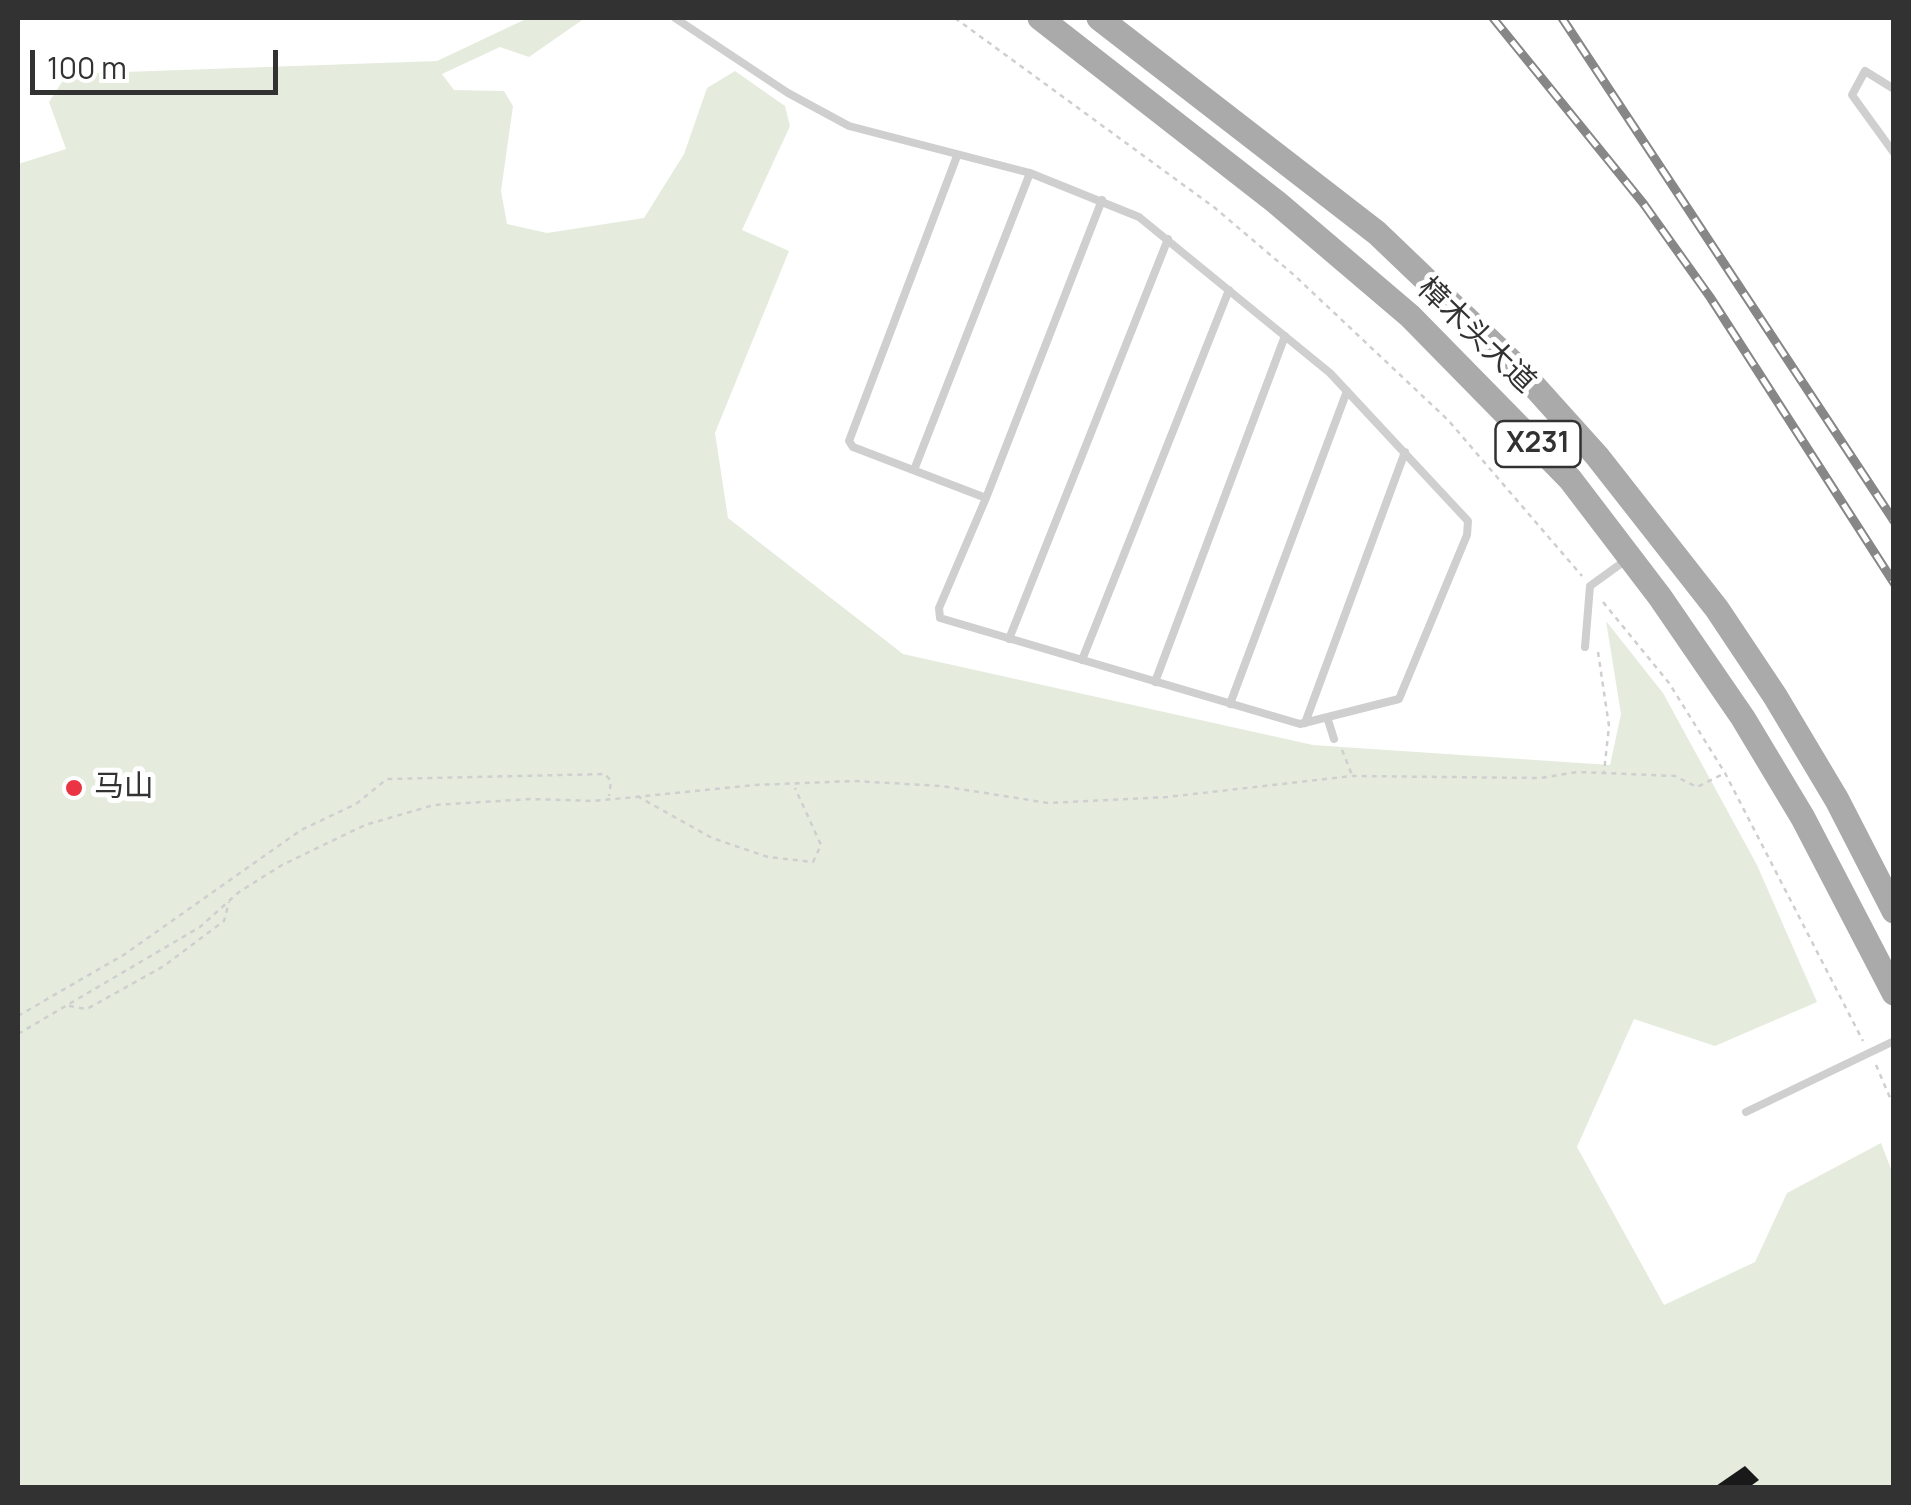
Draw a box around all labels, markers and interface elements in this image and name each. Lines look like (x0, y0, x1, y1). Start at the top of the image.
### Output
scale bar (35, 30, 282, 92)
text: 100 m (47, 47, 127, 88)
street label: 樟木头大道 (1410, 271, 1542, 401)
road number: X231 (1496, 421, 1580, 467)
place label: 马山 (94, 770, 154, 806)
marker: 马山 (63, 777, 85, 799)

